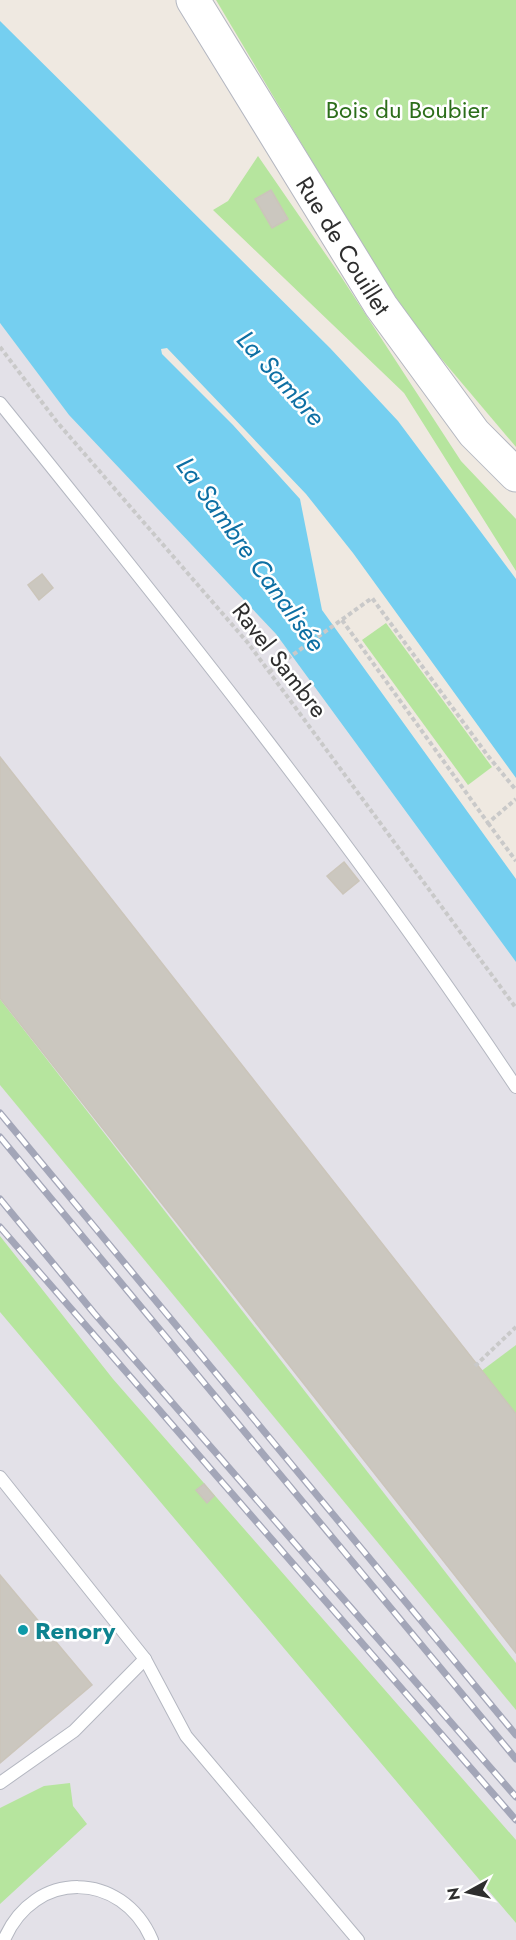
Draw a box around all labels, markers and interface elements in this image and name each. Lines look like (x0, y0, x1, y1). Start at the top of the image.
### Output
park label: Bois du Boubier (326, 92, 489, 127)
street label: Rue de Couillet (288, 170, 399, 322)
water label: La Sambre (228, 322, 334, 434)
water label: La Sambre Canalisée (167, 449, 335, 659)
street label: Ravel Sambre (224, 595, 336, 725)
place label: Renory (35, 1613, 116, 1648)
marker: Renory (16, 1623, 30, 1637)
north arrow (438, 1862, 498, 1922)
text: N (441, 1886, 466, 1902)

